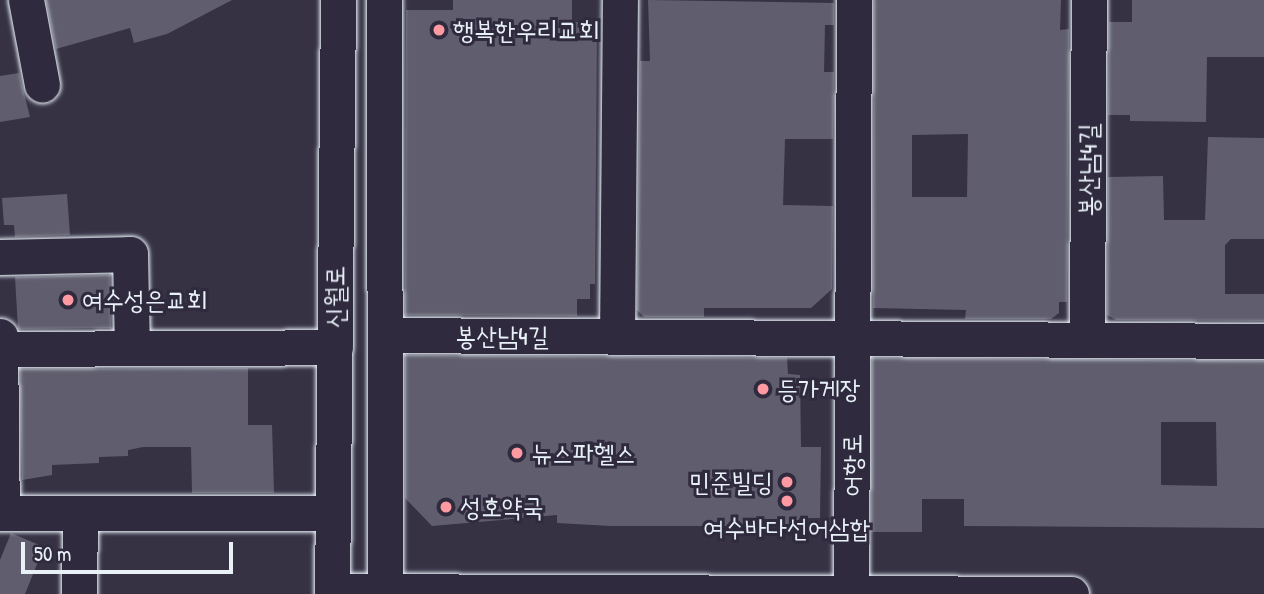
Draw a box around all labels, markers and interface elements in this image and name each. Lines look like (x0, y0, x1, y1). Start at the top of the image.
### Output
place label: 행복한우리교회 (453, 14, 599, 46)
marker: 행복한우리교회 (431, 22, 447, 38)
street label: 봉산남4길 (1072, 123, 1104, 217)
street label: 신월로 (319, 266, 351, 328)
place label: 여수성은교회 (82, 284, 208, 316)
marker: 여수성은교회 (60, 292, 76, 308)
street label: 봉산남4길 (455, 320, 549, 352)
place label: 등가게장 (777, 373, 861, 405)
marker: 등가게장 (755, 381, 771, 397)
street label: 어항로 (836, 434, 868, 496)
place label: 뉴스파헬스 (531, 437, 636, 469)
marker: 뉴스파헬스 (509, 445, 525, 461)
place label: 민준빌딩 (689, 466, 773, 498)
marker: 민준빌딩 (779, 474, 795, 490)
place label: 성호약국 (460, 491, 544, 523)
marker: 여수바다선어삼합 (779, 493, 795, 509)
marker: 성호약국 (438, 499, 454, 515)
place label: 여수바다선어삼합 (703, 512, 871, 544)
scale bar (24, 528, 236, 572)
text: 50 m (34, 539, 71, 568)

